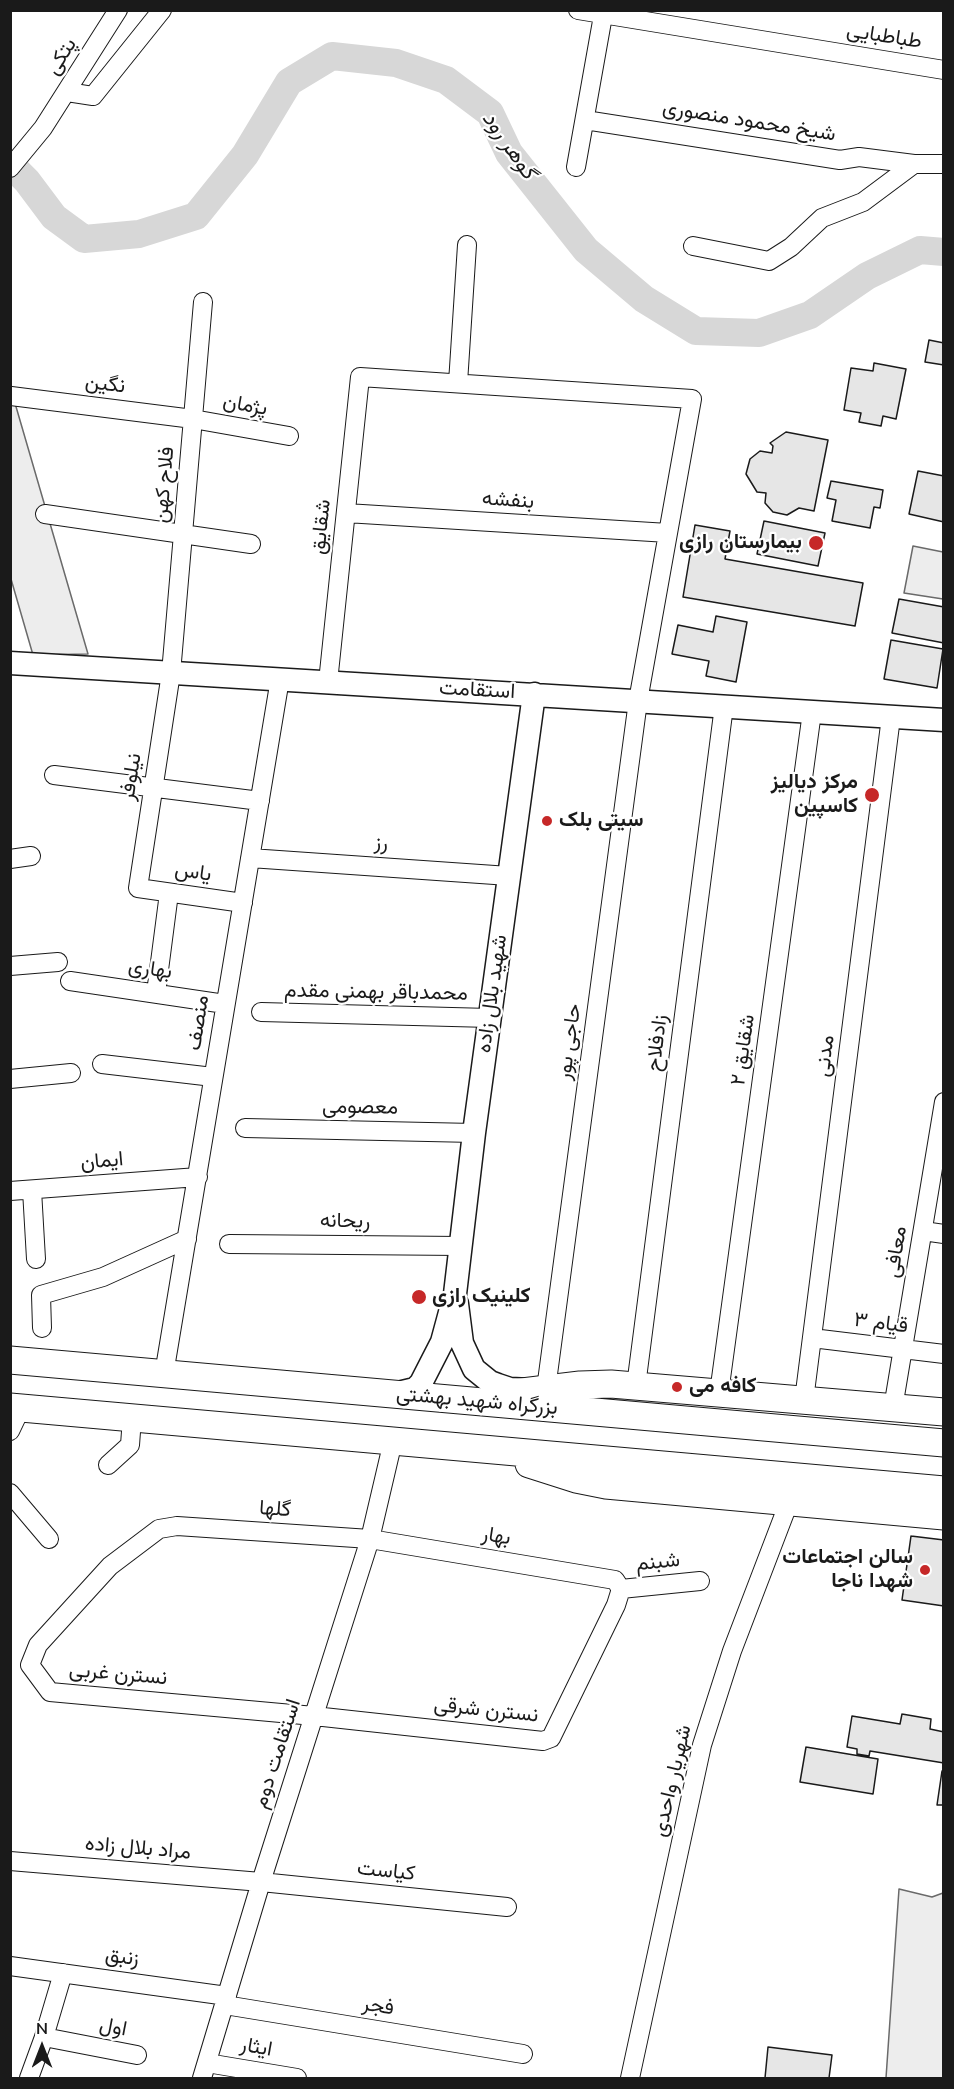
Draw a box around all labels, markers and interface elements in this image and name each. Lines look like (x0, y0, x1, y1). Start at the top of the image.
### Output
street label: طباطبایی (845, 19, 923, 55)
street label: پتکی (41, 34, 83, 80)
street label: شیخ محمود منصوری (661, 96, 837, 148)
water label: گوهر رود (475, 107, 541, 185)
street label: نگین (84, 370, 126, 400)
street label: پژمان (221, 390, 269, 422)
street label: فلاح کهن (149, 446, 181, 524)
street label: بنفشه (481, 487, 535, 515)
street label: شقایق (307, 498, 337, 556)
place label: بیمارستان رازی (679, 530, 802, 556)
marker: بیمارستان رازی (807, 534, 825, 552)
street label: استقامت (438, 676, 516, 706)
street label: نیلوفر (116, 752, 148, 802)
place label: مرکز دیالیز کاسپین (771, 770, 858, 820)
marker: مرکز دیالیز کاسپین (863, 786, 881, 804)
place label: سیتی بلک (559, 808, 643, 834)
marker: سیتی بلک (540, 814, 554, 828)
street label: رز (373, 831, 389, 857)
street label: یاس (173, 858, 213, 888)
street label: شهید بلال زاده (472, 933, 514, 1055)
street label: بهاری (126, 954, 174, 986)
street label: محمدباقر بهمنی مقدم (284, 979, 468, 1007)
street label: منصف (182, 993, 216, 1053)
street label: حاجی پور (552, 1002, 588, 1082)
street label: زادفلاح (642, 1013, 674, 1073)
street label: شقایق ۲ (727, 1013, 761, 1087)
street label: مدنی (811, 1034, 841, 1078)
street label: معصومی (322, 1095, 398, 1121)
street label: ایمان (79, 1148, 125, 1176)
street label: ریحانه (320, 1209, 370, 1235)
street label: معافی (880, 1224, 914, 1280)
place label: کلینیک رازی (432, 1284, 531, 1310)
marker: کلینیک رازی (410, 1288, 428, 1306)
street label: قیام ۳ (852, 1308, 910, 1340)
place label: کافه می (689, 1374, 757, 1400)
marker: کافه می (670, 1380, 684, 1394)
street label: بزرگراه شهید بهشتی (395, 1382, 559, 1422)
street label: گلها (258, 1496, 292, 1524)
street label: بهار (480, 1522, 512, 1552)
place label: سالن اجتماعات شهدا ناجا (782, 1545, 913, 1595)
street label: شبنم (635, 1548, 681, 1578)
marker: سالن اجتماعات شهدا ناجا (918, 1563, 932, 1577)
street label: نسترن غربی (68, 1658, 168, 1692)
street label: نسترن شرقی (433, 1693, 539, 1729)
street label: استقامت دوم (248, 1696, 308, 1812)
street label: شهریار واحدی (648, 1723, 698, 1839)
street label: مراد بلال زاده (84, 1832, 192, 1866)
street label: کیاست (356, 1856, 416, 1888)
street label: زنبق (103, 1943, 141, 1973)
street label: فجر (360, 1992, 396, 2022)
street label: اول (97, 2013, 129, 2043)
north arrow (12, 2017, 72, 2077)
text: N (36, 2018, 48, 2040)
street label: ایثار (238, 2033, 274, 2063)

